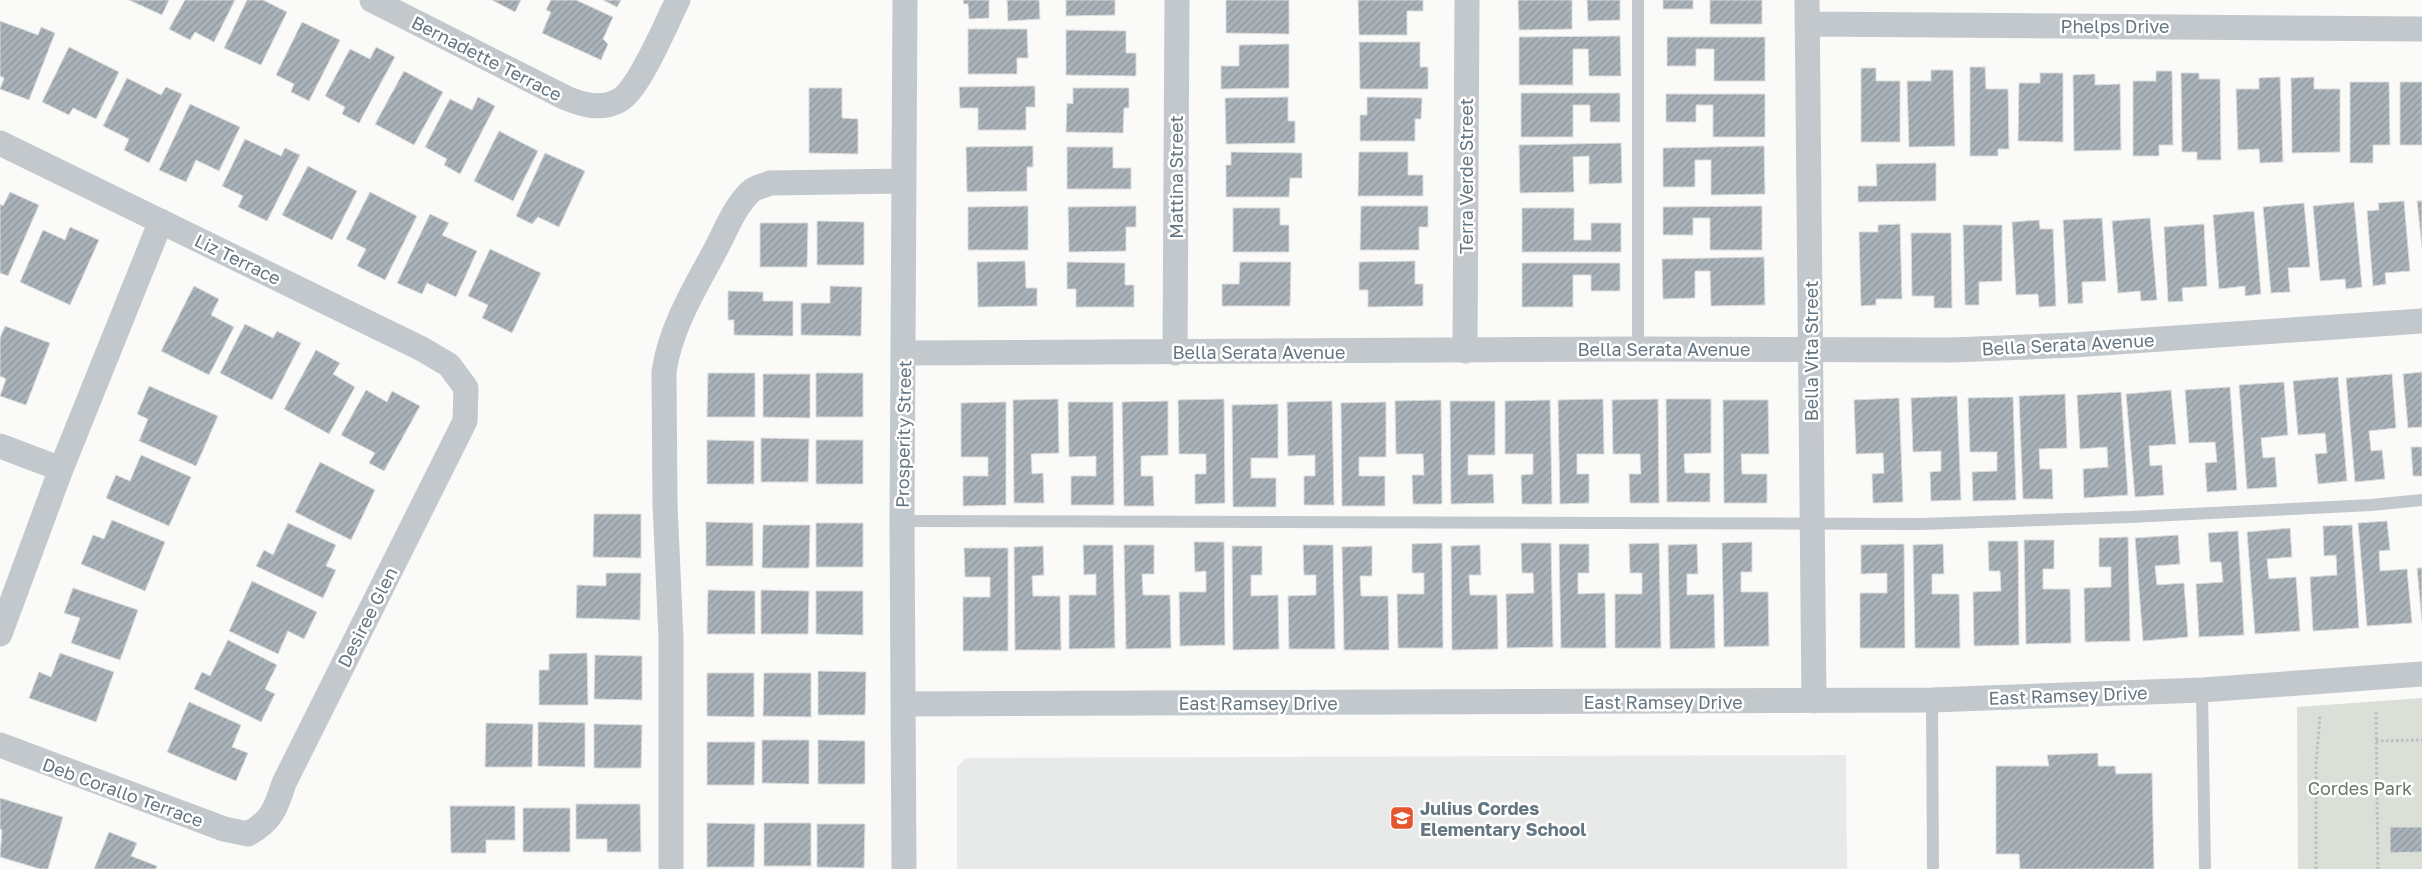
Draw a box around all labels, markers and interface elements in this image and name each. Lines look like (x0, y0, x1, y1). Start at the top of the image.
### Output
street label: Bernadette Terrace (408, 11, 566, 105)
street label: Phelps Drive (2061, 15, 2169, 37)
street label: Terra Verde Street (1455, 98, 1477, 254)
street label: Mattina Street (1165, 115, 1187, 239)
street label: Liz Terrace (191, 229, 285, 289)
street label: Bella Vita Street (1800, 281, 1822, 421)
street label: Bella Serata Avenue (1981, 328, 2155, 360)
street label: Bella Serata Avenue (1578, 338, 1750, 360)
street label: Bella Serata Avenue (1173, 341, 1345, 363)
street label: Prosperity Street (891, 360, 915, 508)
street label: Desiree Glen (332, 563, 402, 671)
street label: East Ramsey Drive (1988, 681, 2148, 709)
street label: East Ramsey Drive (1583, 691, 1743, 713)
street label: East Ramsey Drive (1178, 692, 1338, 714)
street label: Deb Corallo Terrace (40, 753, 206, 831)
park label: Cordes Park (2308, 777, 2412, 799)
place label: Julius Cordes Elementary School (1420, 797, 1586, 840)
school or university icon: Julius Cordes Elementary School (1389, 805, 1415, 831)

